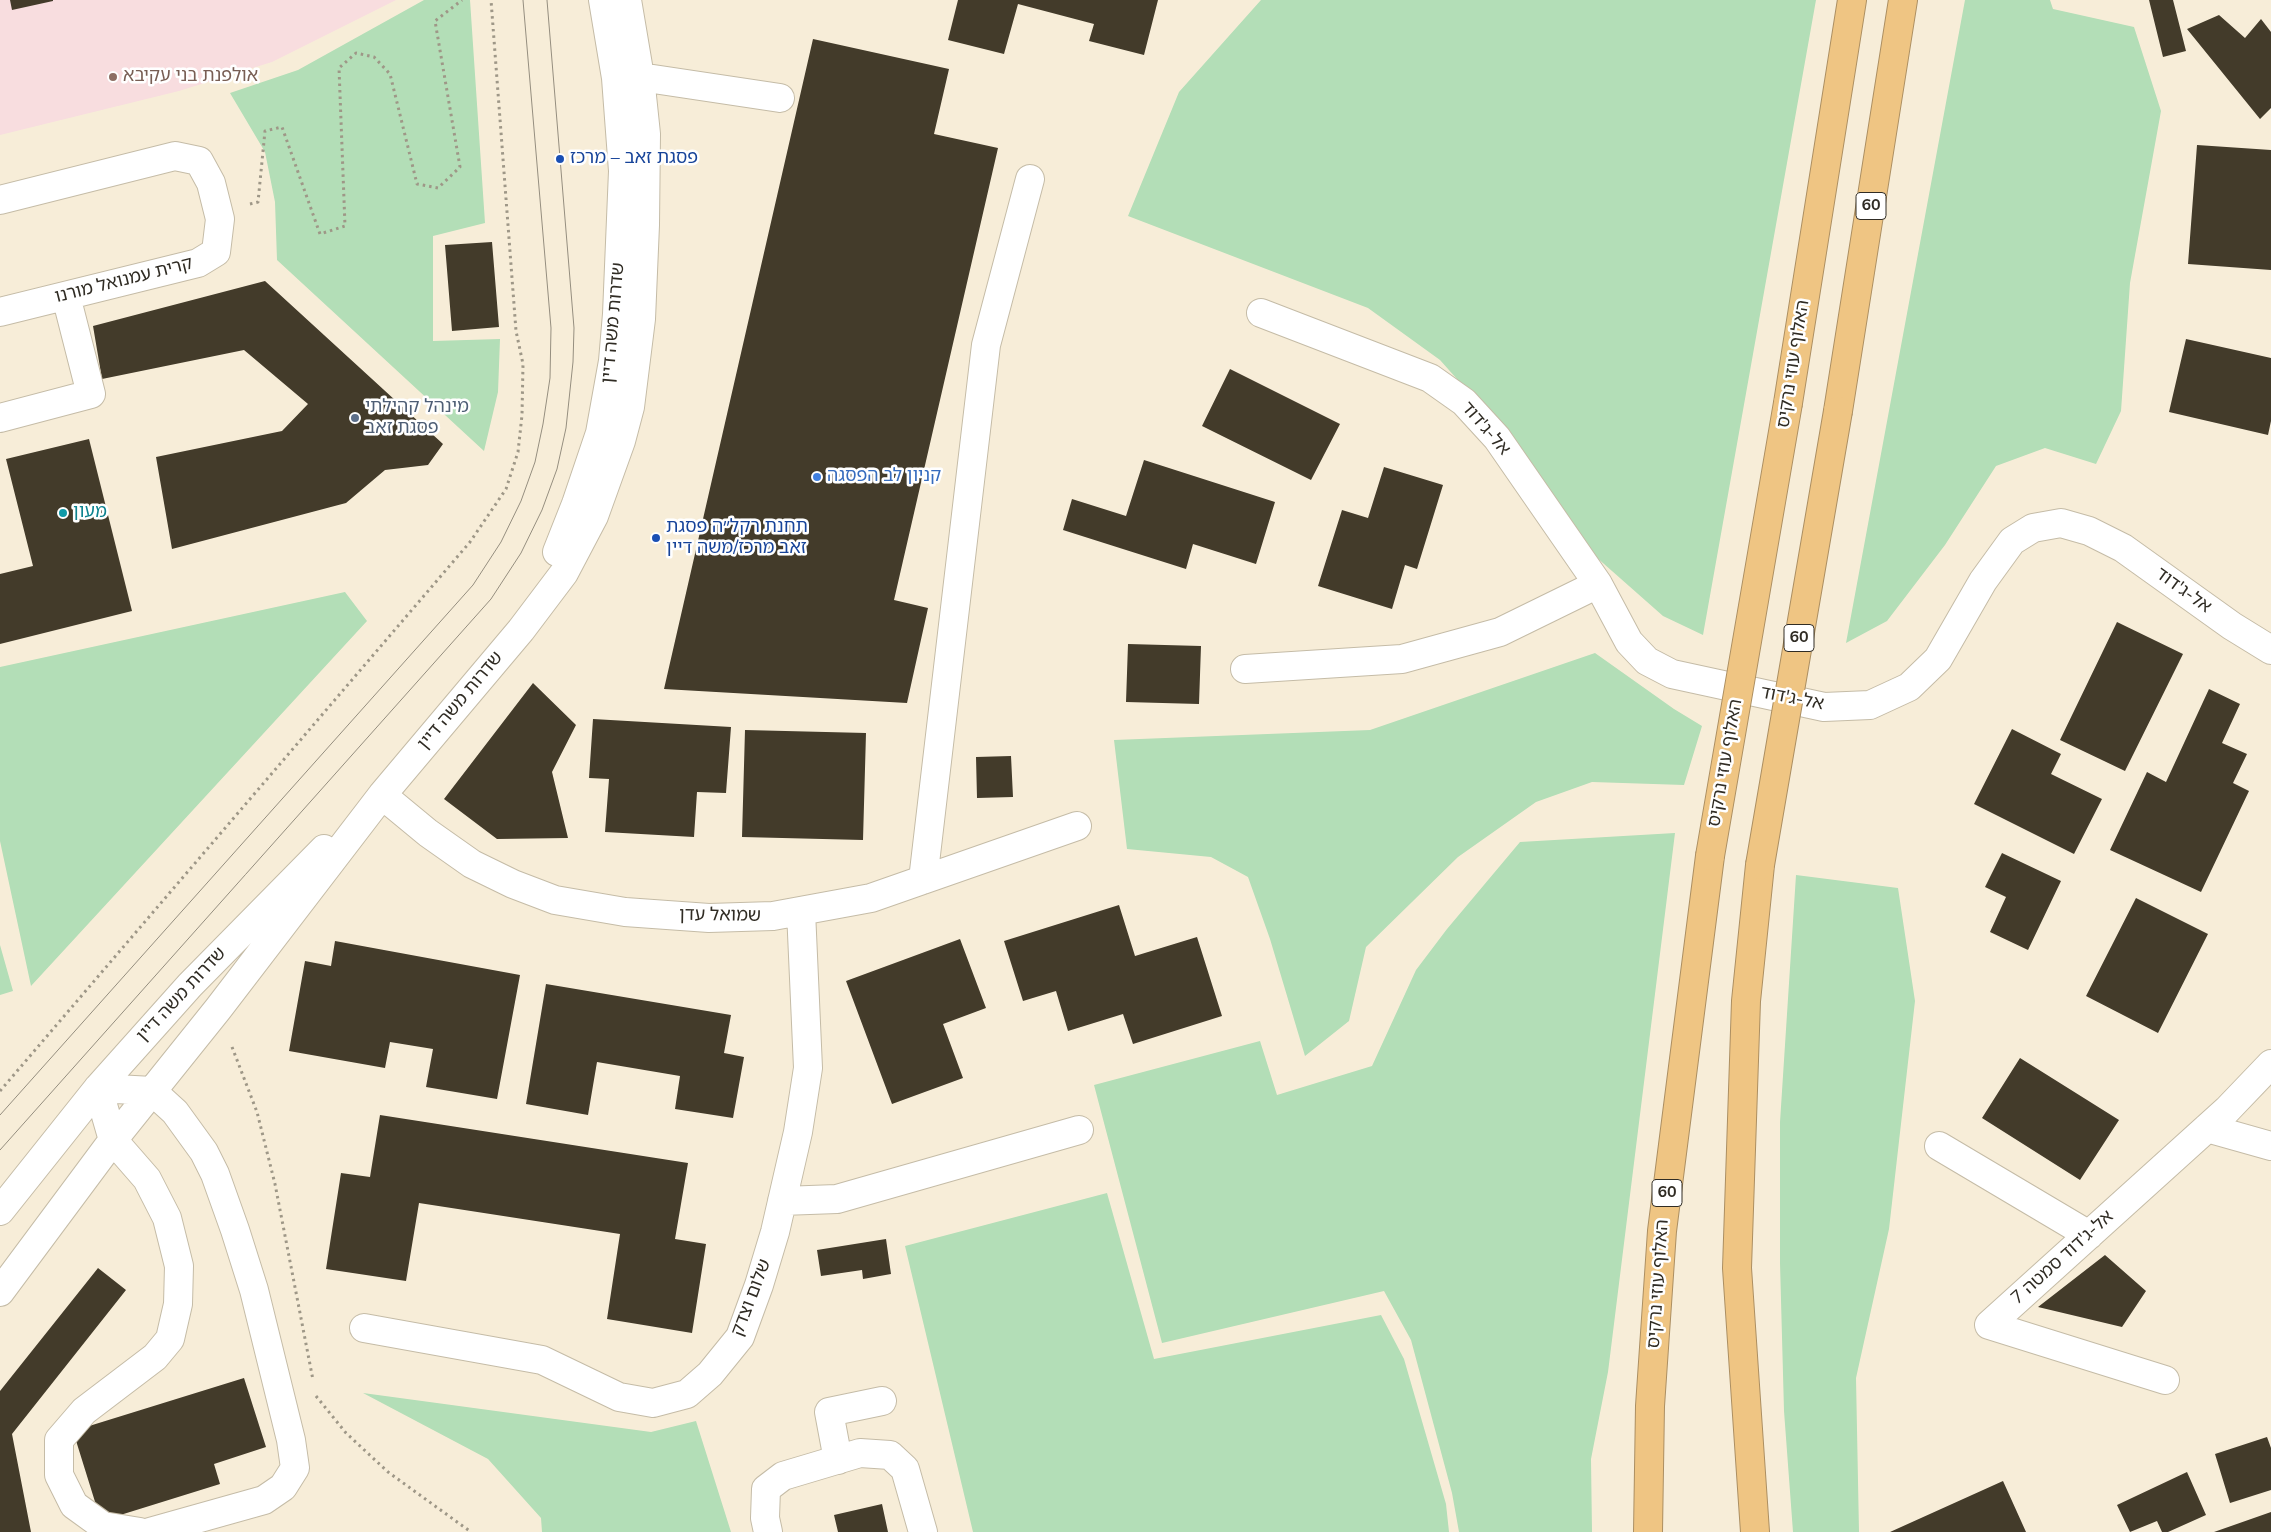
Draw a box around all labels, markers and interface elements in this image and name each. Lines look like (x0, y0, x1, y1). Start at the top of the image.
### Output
place label: אולפנת בני עקיבא (123, 66, 258, 88)
marker: אולפנת בני עקיבא (107, 71, 119, 83)
place label: פסגת זאב – מרכז (570, 148, 698, 170)
marker: פסגת זאב – מרכז (554, 153, 566, 165)
road number: 60 (1856, 192, 1886, 220)
street label: קרית עמנואל מורנו (53, 253, 195, 309)
street label: שדרות משה דיין (598, 262, 630, 384)
street label: האלוף עוזי נרקיס (1773, 298, 1815, 430)
place label: מינהל קהילתי פסגת זאב (365, 397, 469, 439)
street label: אל-ג'דוד (1456, 398, 1514, 460)
marker: מינהל קהילתי פסגת זאב (349, 412, 361, 424)
place label: קניון לב הפסגה (827, 466, 941, 488)
marker: קניון לב הפסגה (811, 471, 823, 483)
place label: מעון (73, 502, 107, 524)
marker: מעון (57, 507, 69, 519)
place label: תחנת רקל״ה פסגת זאב מרכז/משה דיין (666, 517, 808, 560)
marker: תחנת רקל״ה פסגת זאב מרכז/משה דיין (650, 532, 662, 544)
street label: אל-ג'דוד (2151, 563, 2215, 619)
road number: 60 (1784, 624, 1814, 651)
street label: שדרות משה דיין (414, 648, 508, 754)
street label: אל-ג'דוד (1759, 682, 1825, 716)
street label: האלוף עוזי נרקיס (1704, 697, 1748, 829)
street label: שמואל עדן (679, 904, 761, 928)
street label: שדרות משה דיין (133, 943, 231, 1047)
road number: 60 (1652, 1180, 1682, 1206)
street label: אל-ג'דוד סמטה 7 (2007, 1206, 2119, 1310)
street label: האלוף עוזי נרקיס (1644, 1219, 1674, 1349)
street label: שלום וצדק (727, 1256, 777, 1340)

